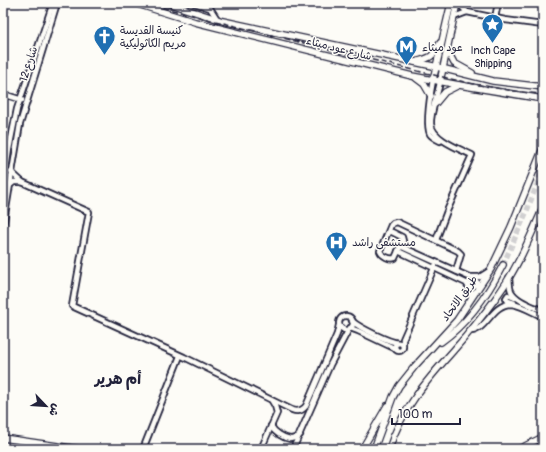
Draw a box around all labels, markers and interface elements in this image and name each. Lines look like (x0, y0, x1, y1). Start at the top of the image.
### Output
place icon: Inch Cape Shipping (480, 11, 506, 44)
church icon: كنيسة القديسة مريم الكاثوليكية (91, 23, 117, 56)
place label: كنيسة القديسة مريم الكاثوليكية (120, 24, 186, 52)
street label: شارع عود ميثاء (304, 34, 373, 65)
metro station icon: عود ميثاء (394, 34, 420, 67)
place label: عود ميثاء (422, 41, 463, 55)
place label: Inch Cape Shipping (471, 44, 516, 70)
street label: شارع 12 (17, 45, 42, 84)
hospital icon: مستشفى راشد (324, 229, 350, 262)
place label: مستشفى راشد (352, 236, 416, 250)
street label: طريق الاتحاد (438, 273, 480, 324)
district label: أم هرير (93, 369, 142, 390)
north arrow (26, 386, 66, 426)
scale bar (392, 400, 460, 426)
text: ش (46, 402, 63, 418)
text: 100 m (398, 407, 433, 422)

